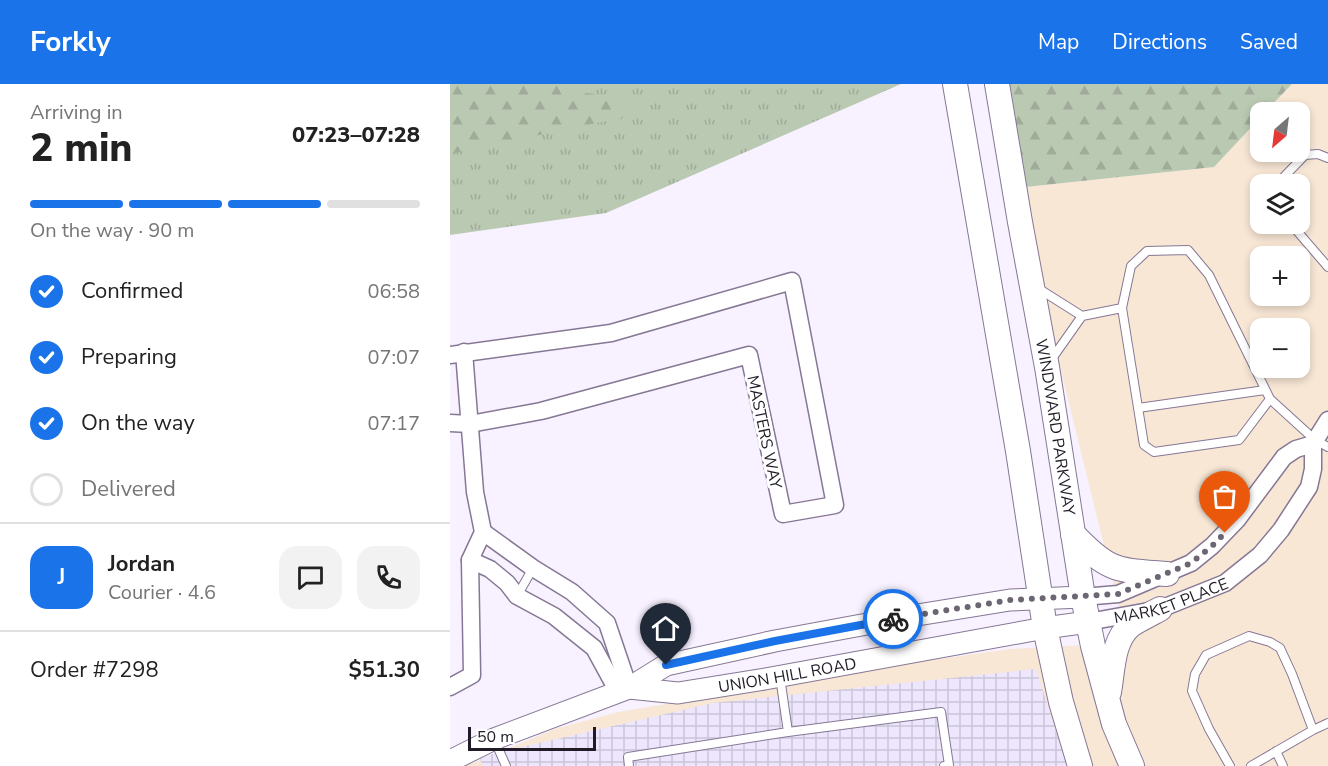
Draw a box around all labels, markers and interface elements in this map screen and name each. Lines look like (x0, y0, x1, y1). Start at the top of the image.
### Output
text: Forkly (30, 23, 111, 61)
text: Map (1038, 28, 1079, 56)
text: Directions (1112, 28, 1207, 56)
text: Saved (1240, 28, 1298, 56)
text: Arriving in (30, 99, 123, 126)
north arrow (1250, 102, 1310, 162)
map controls (1250, 102, 1310, 378)
text: 07:23–07:28 (292, 120, 420, 150)
text: 2 min (30, 122, 133, 175)
button: layers (1250, 174, 1310, 234)
text: On the way · 90 m (30, 217, 194, 244)
button: + (1250, 246, 1310, 306)
icon: check (30, 275, 63, 308)
text: Confirmed (81, 276, 183, 306)
text: 06:58 (367, 278, 420, 305)
button: − (1250, 318, 1310, 378)
street label: WINDWARD PARKWAY (1030, 337, 1080, 517)
icon: check (30, 341, 63, 374)
text: Preparing (81, 342, 177, 372)
text: 07:07 (367, 344, 420, 371)
street label: MASTERS WAY (741, 374, 787, 491)
icon: check (30, 407, 63, 440)
text: On the way (81, 408, 195, 438)
text: 07:17 (367, 410, 420, 437)
pin (1199, 471, 1250, 533)
text: Delivered (81, 474, 176, 504)
icon: bag (1208, 480, 1241, 513)
button: chat (279, 546, 342, 609)
button: phone (357, 546, 420, 609)
text: Jordan (108, 549, 175, 579)
text: J (58, 562, 65, 592)
street label: MARKET PLACE (1112, 573, 1232, 629)
text: Courier · 4.6 (108, 579, 216, 606)
courier (863, 589, 923, 649)
pin (640, 603, 691, 665)
icon: bike (877, 603, 910, 636)
icon: home (649, 612, 682, 645)
street label: UNION HILL ROAD (717, 653, 858, 698)
text: Order #7298 (30, 655, 159, 685)
text: $51.30 (349, 655, 420, 685)
scale bar (468, 724, 596, 752)
text: 50 m (477, 726, 514, 748)

